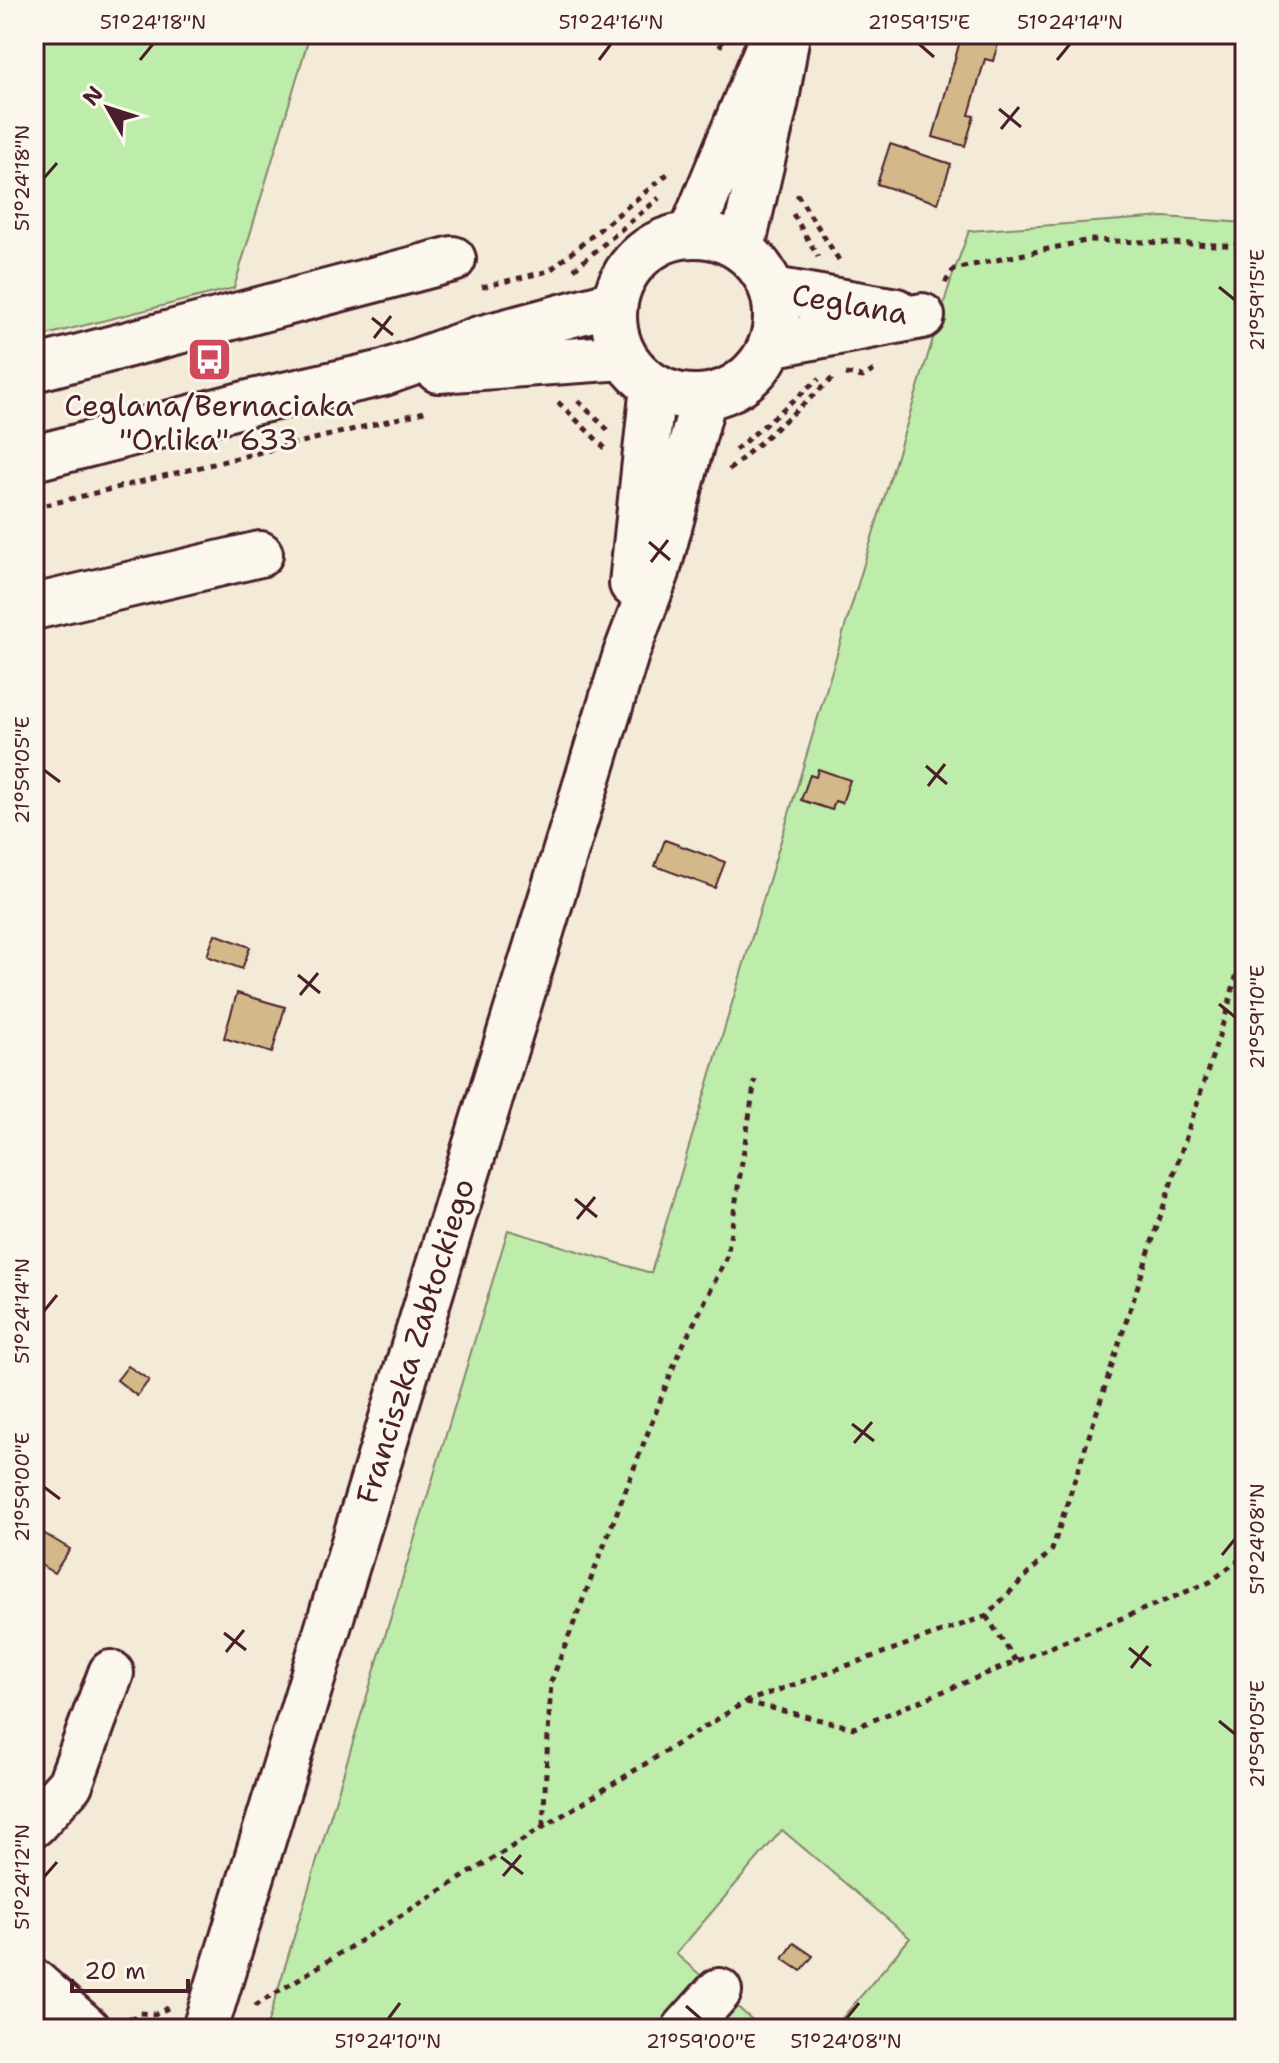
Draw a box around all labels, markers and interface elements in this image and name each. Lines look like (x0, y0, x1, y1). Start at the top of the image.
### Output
text: 51°24'18"N (100, 9, 206, 35)
text: 51°24'16"N (558, 9, 664, 35)
text: 21°59'15"E (868, 9, 970, 35)
text: 51°24'14"N (1017, 9, 1123, 35)
north arrow (68, 68, 148, 148)
text: N (76, 80, 110, 112)
text: 51°24'18"N (9, 125, 35, 231)
text: 21°59'15"E (1244, 249, 1270, 351)
street label: Ceglana (789, 274, 912, 334)
bus stop icon: Ceglana/Bernaciaka "Orlika" 633 (185, 335, 233, 383)
place label: Ceglana/Bernaciaka "Orlika" 633 (64, 385, 354, 460)
text: 21°59'05"E (9, 716, 35, 824)
text: 21°59'10"E (1244, 965, 1270, 1069)
street label: Franciszka Zabłockiego (346, 1173, 484, 1509)
text: 51°24'14"N (9, 1258, 35, 1364)
text: 21°59'00"E (9, 1432, 35, 1542)
text: 51°24'08"N (1244, 1483, 1270, 1595)
text: 21°59'05"E (1244, 1680, 1270, 1788)
text: 51°24'12"N (9, 1824, 35, 1930)
scale bar (72, 1943, 188, 1993)
text: 20 m (84, 1955, 146, 1987)
text: 51°24'10"N (335, 2028, 441, 2054)
text: 21°59'00"E (646, 2028, 756, 2054)
text: 51°24'08"N (790, 2028, 902, 2054)

